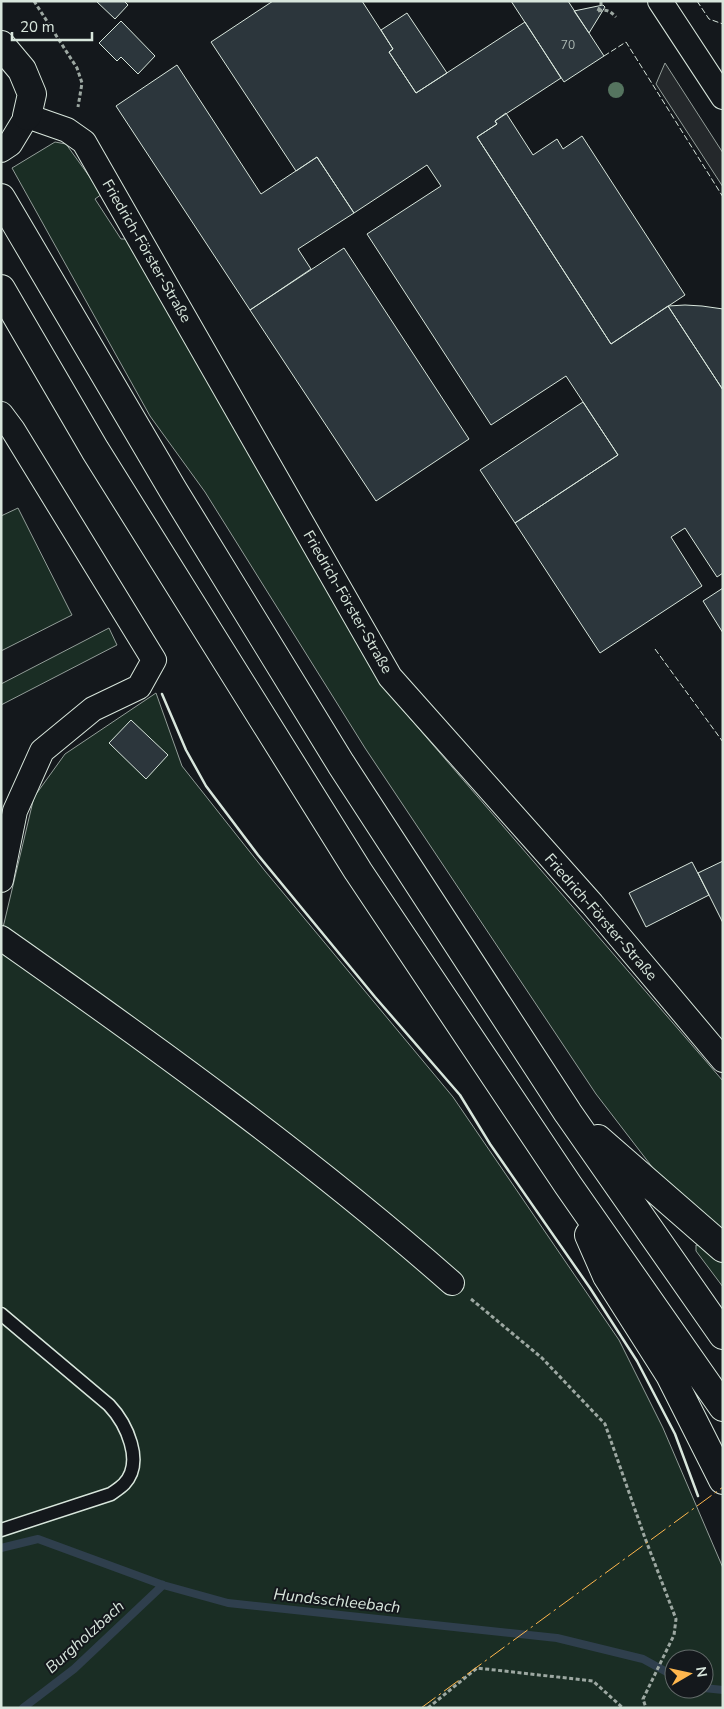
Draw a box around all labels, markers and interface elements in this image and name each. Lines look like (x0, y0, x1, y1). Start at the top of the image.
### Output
scale bar (12, 10, 92, 42)
text: 20 m (20, 17, 55, 37)
house number: 70 (561, 37, 575, 53)
street label: Friedrich-Förster-Straße (98, 176, 196, 326)
street label: Friedrich-Förster-Straße (299, 527, 397, 677)
street label: Friedrich-Förster-Straße (540, 849, 662, 985)
water label: Hundsschleebach (272, 1583, 402, 1619)
water label: Burgholzbach (41, 1596, 129, 1678)
north arrow (664, 1649, 714, 1699)
text: N (691, 1665, 712, 1679)

